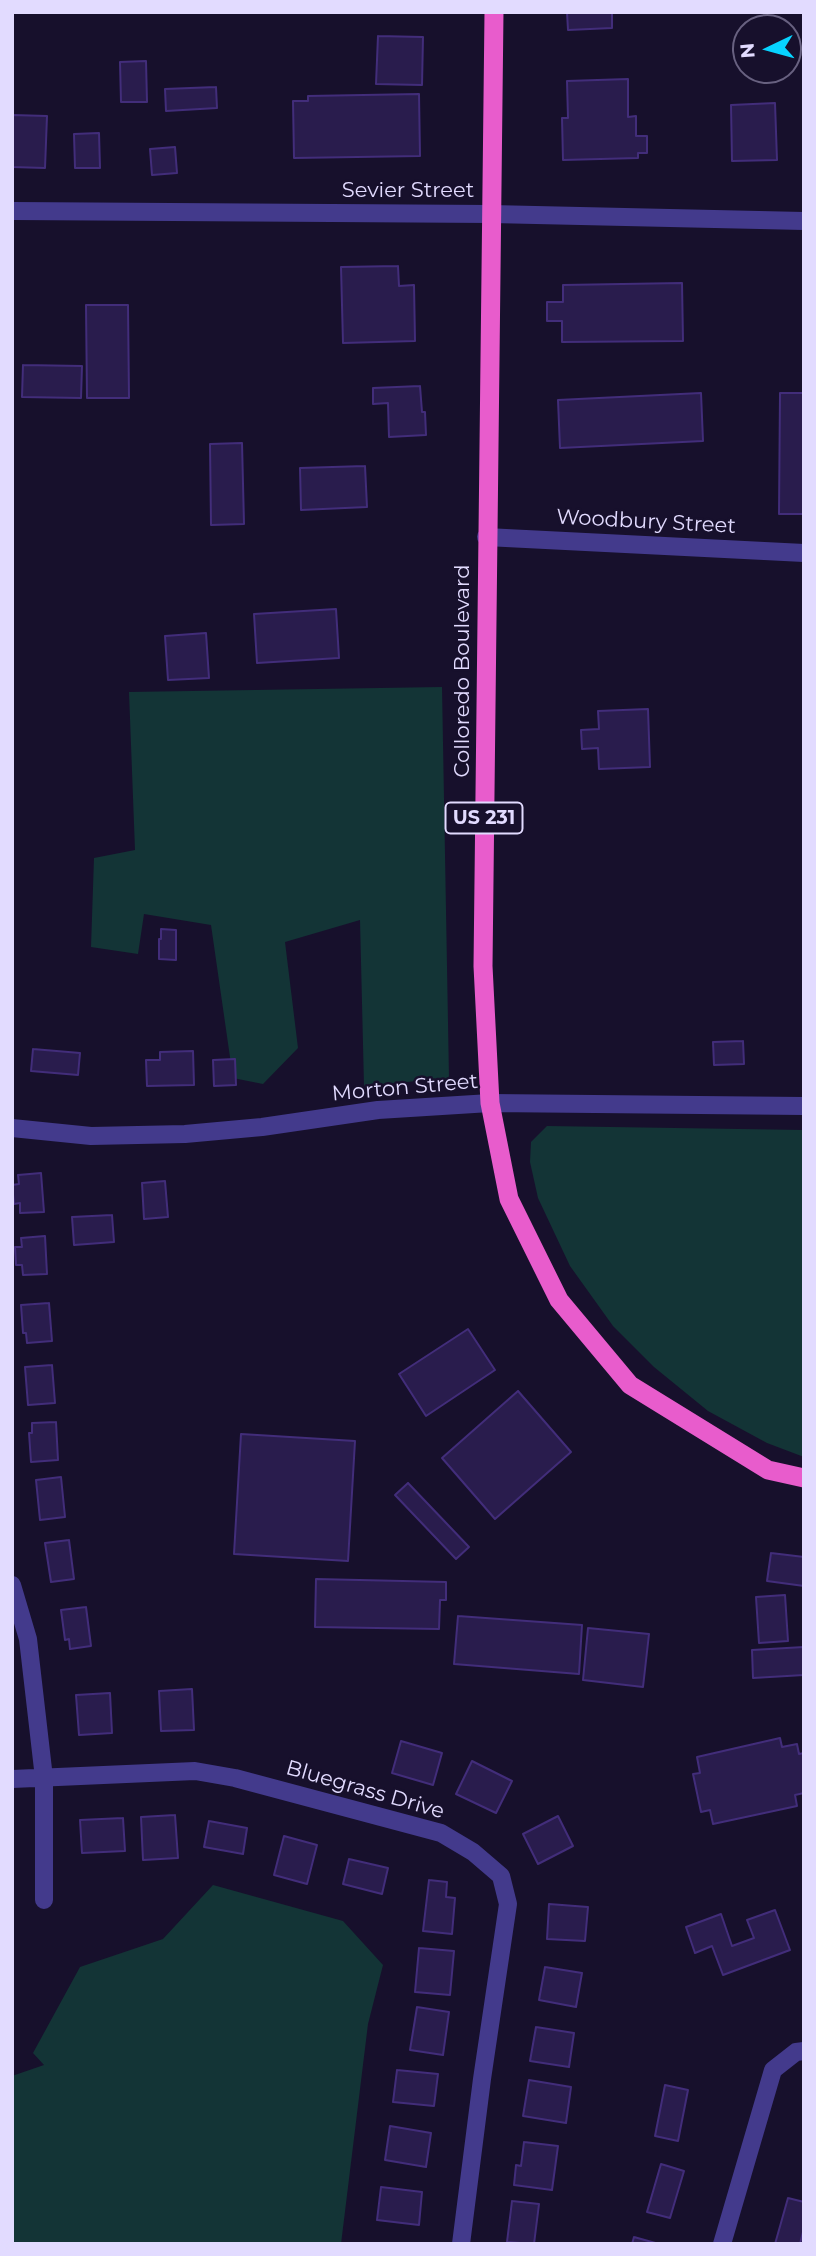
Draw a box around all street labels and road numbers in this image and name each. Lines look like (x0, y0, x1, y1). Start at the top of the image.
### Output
street label: Sevier Street (342, 178, 474, 204)
street label: Woodbury Street (556, 505, 736, 539)
street label: Colloredo Boulevard (450, 565, 476, 777)
road number: US 231 (446, 803, 522, 834)
street label: Morton Street (331, 1069, 479, 1107)
street label: Bluegrass Drive (283, 1755, 447, 1825)

